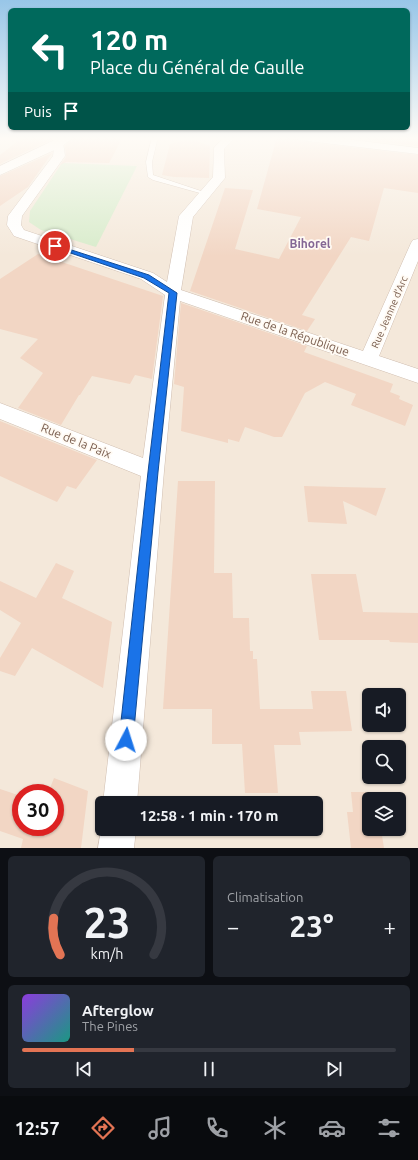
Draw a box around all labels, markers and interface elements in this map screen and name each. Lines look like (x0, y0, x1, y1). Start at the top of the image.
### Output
icon: left (24, 24, 76, 76)
text: 120 m (90, 24, 168, 55)
text: Place du Général de Gaulle (90, 57, 304, 77)
icon: arrive (60, 100, 82, 122)
text: Puis (24, 103, 52, 120)
pin (38, 229, 72, 263)
icon: arrive (44, 235, 66, 257)
district label: Bihorel (290, 237, 331, 250)
street label: Rue Jeanne d'Arc (369, 274, 410, 350)
street label: Rue de la République (239, 309, 351, 358)
street label: Rue de la Paix (39, 421, 113, 460)
map controls (362, 688, 406, 836)
button: sound (362, 688, 406, 732)
position arrow (105, 719, 147, 761)
button: search (362, 740, 406, 784)
speed limit sign: 30 (12, 784, 64, 836)
button: layers (362, 792, 406, 836)
text: 12:58 · 1 min · 170 m (140, 807, 278, 824)
text: Climatisation (227, 890, 303, 904)
text: 23 (83, 898, 130, 945)
text: 23° (289, 909, 334, 943)
text: − (227, 914, 239, 939)
text: + (384, 914, 396, 939)
text: km/h (90, 945, 123, 961)
text: Afterglow (82, 1002, 154, 1019)
text: The Pines (82, 1019, 138, 1033)
icon: previous (73, 1058, 95, 1080)
icon: pause (198, 1058, 220, 1080)
icon: next (323, 1058, 345, 1080)
icon: directions (89, 1114, 117, 1142)
icon: music (146, 1114, 174, 1142)
icon: phone (203, 1114, 231, 1142)
icon: climate (261, 1114, 289, 1142)
icon: car (318, 1114, 346, 1142)
icon: filters (375, 1114, 403, 1142)
text: 12:57 (15, 1118, 60, 1138)

